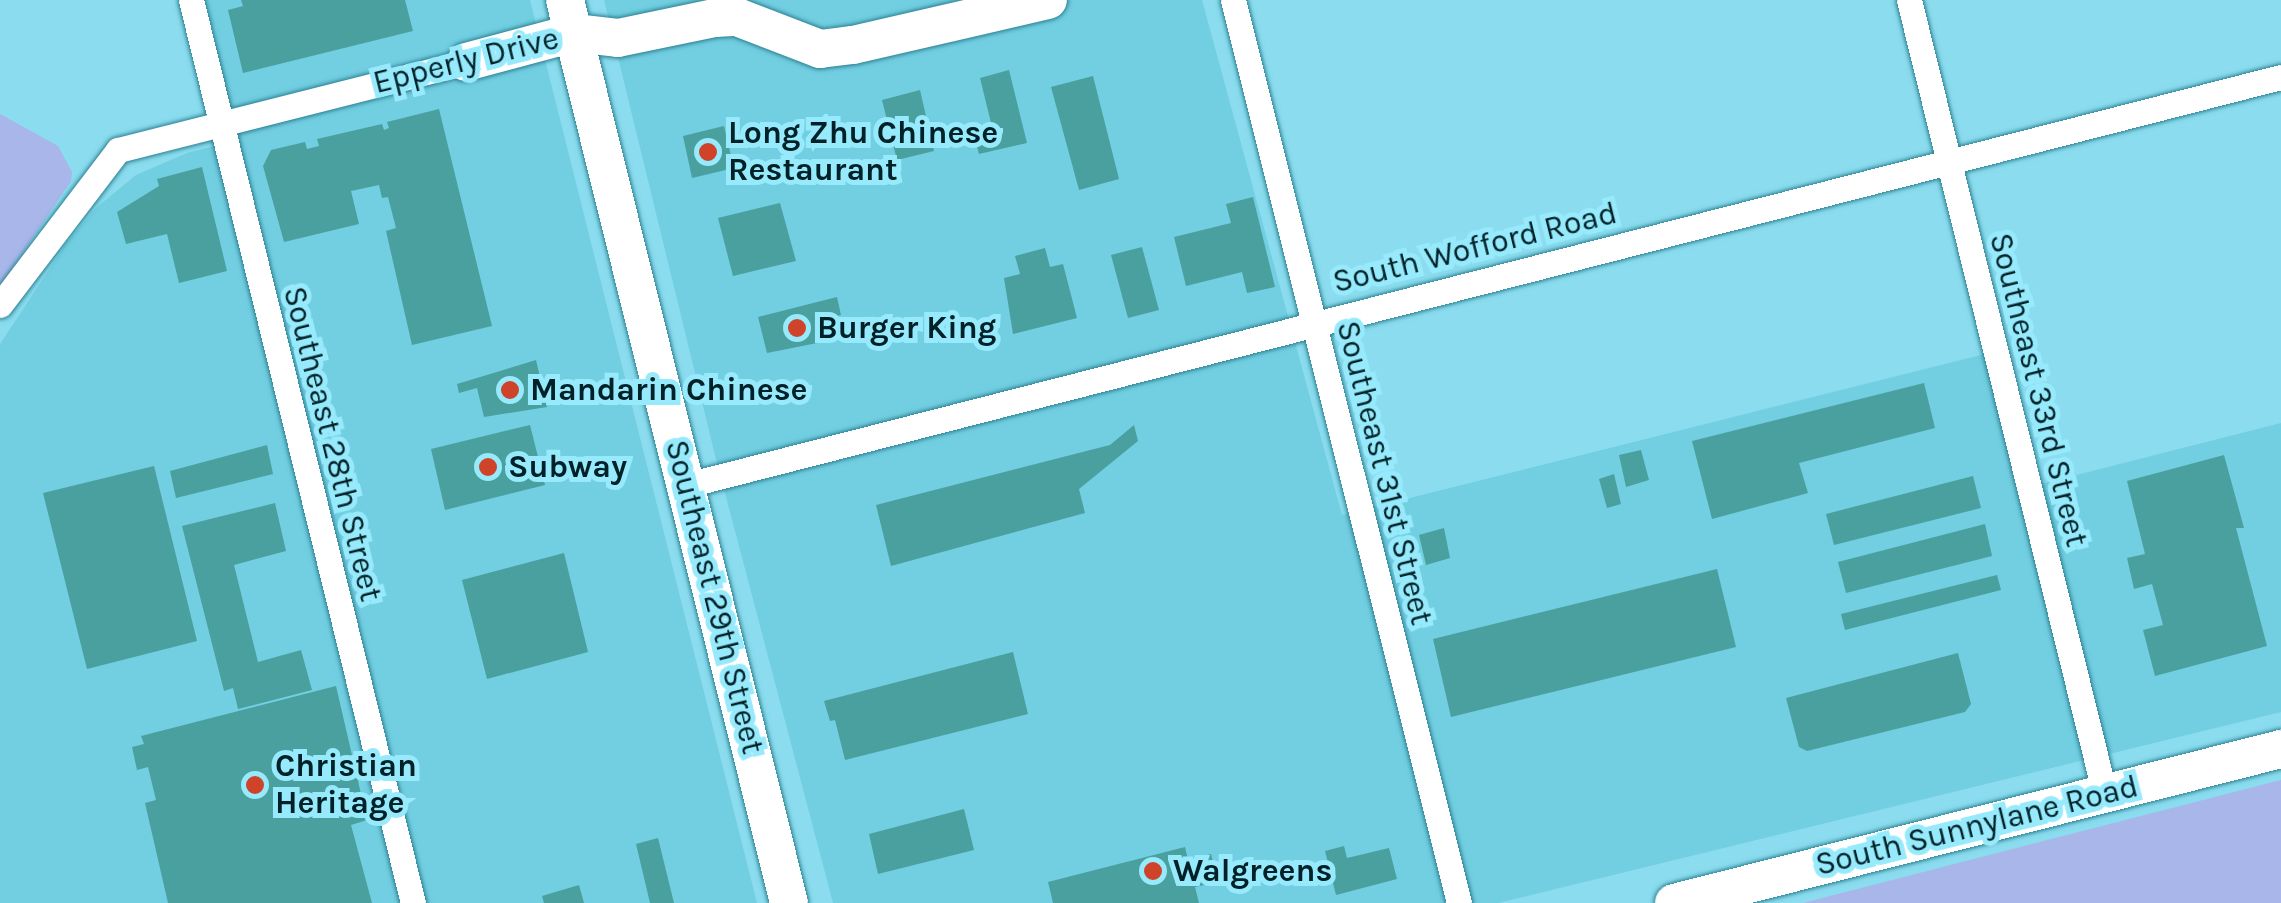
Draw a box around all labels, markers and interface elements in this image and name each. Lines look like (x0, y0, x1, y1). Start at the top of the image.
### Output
street label: Epperly Drive (369, 19, 563, 103)
place label: Long Zhu Chinese Restaurant (728, 115, 998, 190)
marker: Long Zhu Chinese Restaurant (697, 141, 719, 163)
street label: South Wofford Road (1329, 194, 1621, 302)
street label: Southeast 33rd Street (1980, 229, 2096, 551)
street label: Southeast 28th Street (274, 283, 390, 605)
place label: Burger King (817, 309, 996, 347)
marker: Burger King (786, 317, 808, 339)
street label: Southeast 31st Street (1328, 317, 1440, 629)
place label: Mandarin Chinese (530, 371, 808, 409)
marker: Mandarin Chinese (499, 379, 521, 401)
street label: Southeast 29th Street (656, 436, 772, 758)
place label: Subway (508, 448, 627, 486)
marker: Subway (477, 456, 499, 478)
place label: Christian Heritage (275, 748, 417, 823)
street label: South Sunnylane Road (1812, 767, 2142, 885)
marker: Christian Heritage (244, 774, 266, 796)
place label: Walgreens (1173, 852, 1332, 890)
marker: Walgreens (1142, 860, 1164, 882)

